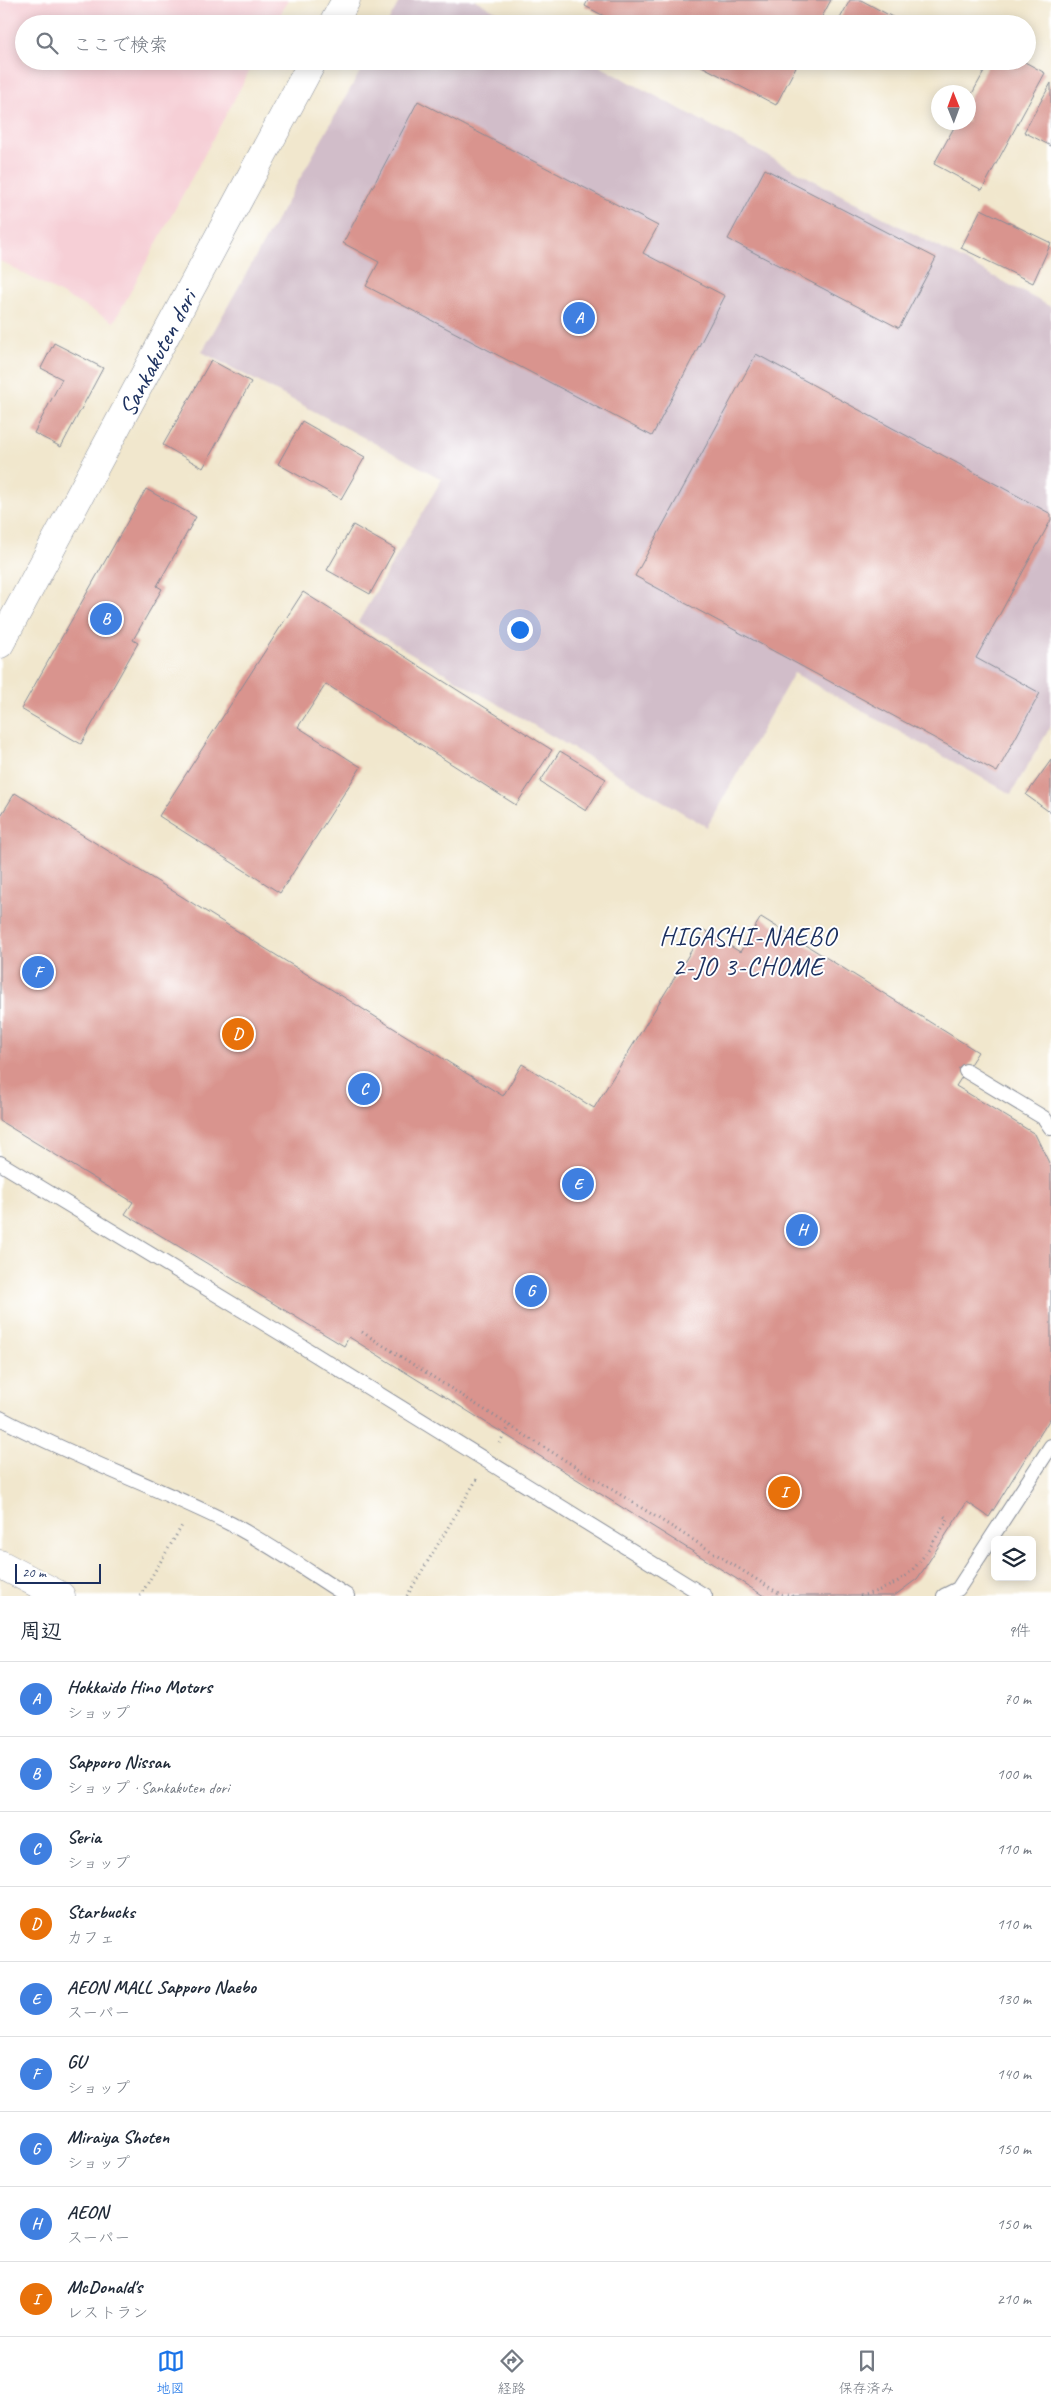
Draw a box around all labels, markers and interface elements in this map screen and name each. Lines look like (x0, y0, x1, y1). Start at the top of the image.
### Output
search box (15, 15, 1036, 70)
icon: search (33, 29, 61, 57)
text: ここで検索 (73, 33, 168, 57)
north arrow (931, 85, 976, 130)
street label: Sankakuten dori (111, 282, 206, 422)
pin: A (563, 299, 595, 337)
pin: B (90, 600, 122, 638)
your location (507, 617, 533, 643)
district label: HIGASHI-NAEBO 2-JO 3-CHOME (659, 920, 839, 983)
pin: F (22, 953, 54, 991)
pin: D (222, 1015, 254, 1053)
pin: C (348, 1070, 380, 1108)
pin: E (562, 1165, 594, 1203)
pin: H (786, 1211, 818, 1249)
pin: G (515, 1272, 547, 1310)
pin: I (768, 1473, 800, 1511)
map controls (991, 1536, 1036, 1581)
button: layers (991, 1536, 1036, 1581)
scale bar (15, 1561, 101, 1584)
text: 20 m (22, 1564, 46, 1581)
text: 周辺 (20, 1618, 62, 1644)
text: 9件 (1008, 1621, 1031, 1641)
text: Hokkaido Hino Motors (67, 1675, 212, 1699)
text: A (32, 1689, 40, 1709)
text: 70 m (1004, 1689, 1031, 1709)
text: ショップ (67, 1703, 130, 1723)
text: Sapporo Nissan (67, 1750, 170, 1774)
text: B (32, 1764, 40, 1784)
text: 100 m (997, 1764, 1031, 1784)
text: ショップ · Sankakuten dori (67, 1778, 229, 1798)
text: Seria (67, 1825, 101, 1849)
text: C (32, 1839, 40, 1859)
text: 110 m (997, 1839, 1031, 1859)
text: ショップ (67, 1853, 130, 1873)
text: Starbucks (67, 1900, 135, 1924)
text: D (31, 1914, 41, 1934)
text: 110 m (997, 1914, 1031, 1934)
text: カフェ (67, 1928, 115, 1948)
text: AEON MALL Sapporo Naebo (67, 1975, 256, 1999)
text: E (32, 1989, 40, 2009)
text: 130 m (997, 1989, 1031, 2009)
text: スーパー (67, 2003, 130, 2023)
text: GU (67, 2050, 85, 2074)
text: F (32, 2064, 40, 2084)
text: 140 m (997, 2064, 1031, 2084)
text: ショップ (67, 2078, 130, 2098)
text: Miraiya Shoten (67, 2125, 169, 2149)
text: G (32, 2139, 40, 2159)
text: 150 m (997, 2139, 1031, 2159)
text: ショップ (67, 2153, 130, 2173)
text: AEON (67, 2200, 108, 2224)
text: H (31, 2214, 41, 2234)
text: 150 m (997, 2214, 1031, 2234)
text: スーパー (67, 2228, 130, 2248)
text: McDonald's (67, 2275, 142, 2299)
text: I (33, 2289, 39, 2309)
text: 210 m (997, 2289, 1031, 2309)
text: レストラン (67, 2303, 148, 2323)
tab: 地図 (157, 2347, 185, 2397)
tab: 経路 (498, 2347, 526, 2397)
tab: 保存済み (839, 2347, 895, 2397)

